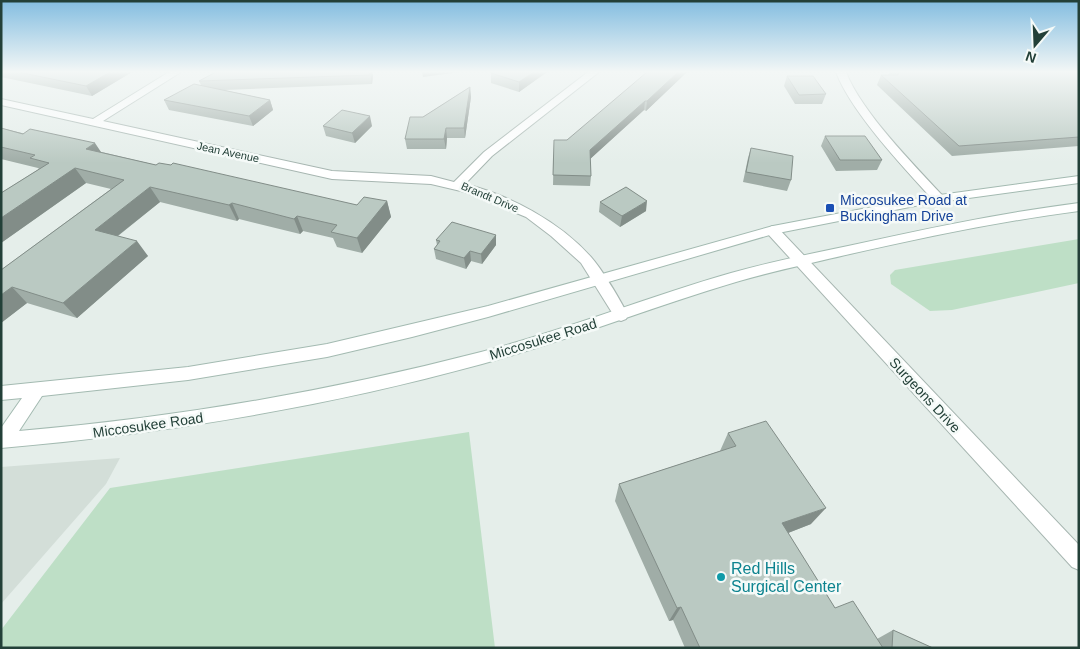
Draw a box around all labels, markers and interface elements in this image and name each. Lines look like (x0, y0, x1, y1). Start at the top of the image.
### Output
north arrow (1010, 20, 1060, 70)
text: N (1023, 48, 1038, 67)
street label: Jean Avenue (196, 140, 260, 164)
street label: Brandt Drive (460, 180, 520, 214)
place label: Miccosukee Road at Buckingham Drive (840, 192, 967, 224)
marker: Miccosukee Road at Buckingham Drive (824, 202, 836, 214)
street label: Miccosukee Road (487, 315, 599, 363)
street label: Surgeons Drive (886, 354, 964, 436)
street label: Miccosukee Road (92, 409, 204, 441)
place label: Red Hills Surgical Center (731, 560, 842, 595)
marker: Red Hills Surgical Center (715, 571, 727, 583)

